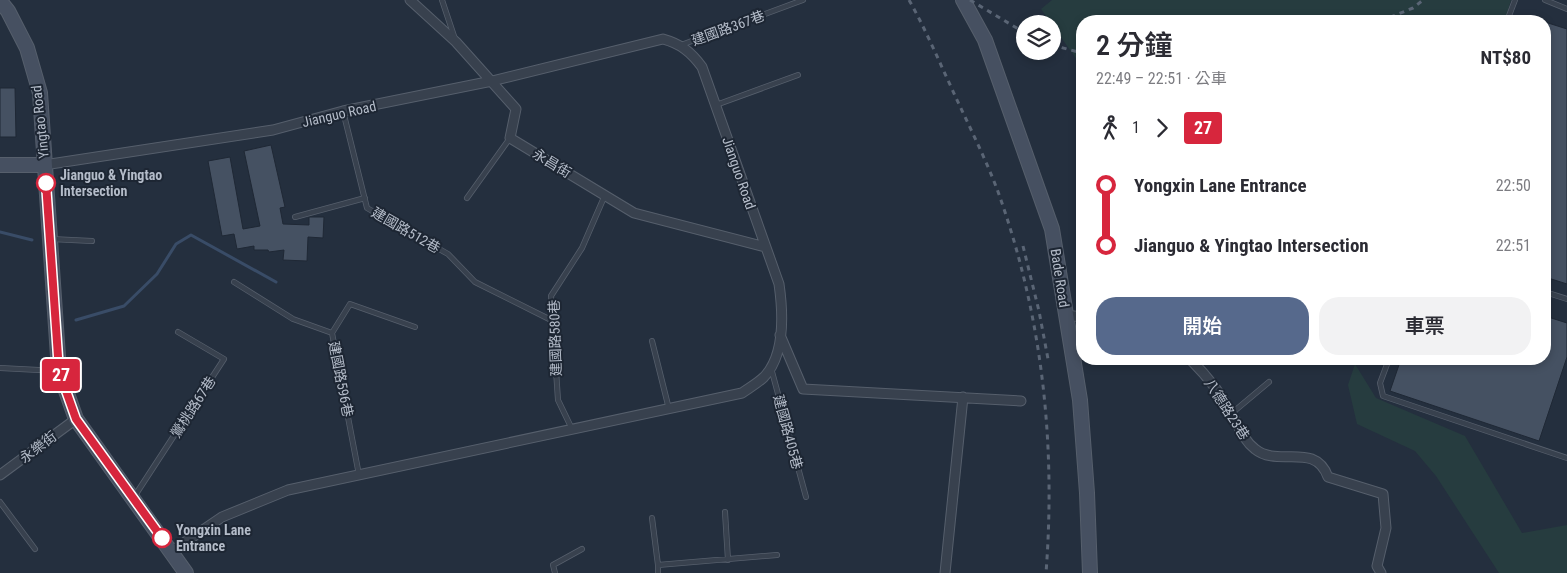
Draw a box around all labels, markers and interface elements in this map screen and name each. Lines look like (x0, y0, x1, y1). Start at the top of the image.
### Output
street label: 建國路367巷 (689, 7, 767, 49)
map controls (1016, 15, 1061, 60)
button: layers (1016, 15, 1061, 60)
text: 2 分鐘 (1096, 29, 1173, 62)
text: NT$80 (1481, 46, 1531, 69)
text: 22:49 – 22:51 · 公車 (1096, 69, 1226, 88)
street label: Yingtao Road (28, 85, 52, 159)
street label: Jianguo Road (300, 98, 378, 130)
icon: walk (1096, 114, 1124, 142)
icon: forward (1148, 114, 1176, 142)
text: 27 (1194, 117, 1212, 138)
text: 1 (1132, 118, 1140, 137)
street label: Jianguo Road (719, 135, 759, 211)
street label: 永昌街 (530, 145, 574, 181)
place label: Jianguo & Yingtao Intersection (60, 167, 162, 199)
marker: Jianguo & Yingtao Intersection (36, 173, 56, 193)
text: Yongxin Lane Entrance (1134, 174, 1307, 197)
text: 22:50 (1496, 176, 1531, 195)
street label: 建國路512巷 (369, 204, 443, 256)
text: Jianguo & Yingtao Intersection (1134, 234, 1369, 257)
text: 22:51 (1496, 236, 1531, 255)
street label: Bade Road (1047, 248, 1073, 308)
button: 開始 (1096, 297, 1309, 355)
button: 車票 (1319, 297, 1531, 355)
street label: 建國路580巷 (546, 299, 564, 377)
street label: 建國路596巷 (326, 340, 356, 418)
line badge: 27 (38, 359, 84, 391)
text: 27 (52, 364, 70, 385)
street label: 鶯桃路67巷 (167, 373, 219, 441)
street label: 八德路23巷 (1201, 375, 1253, 443)
street label: 建國路405巷 (770, 393, 806, 471)
street label: 永樂街 (16, 428, 60, 466)
place label: Yongxin Lane Entrance (176, 522, 251, 554)
marker: Yongxin Lane Entrance (152, 528, 172, 548)

